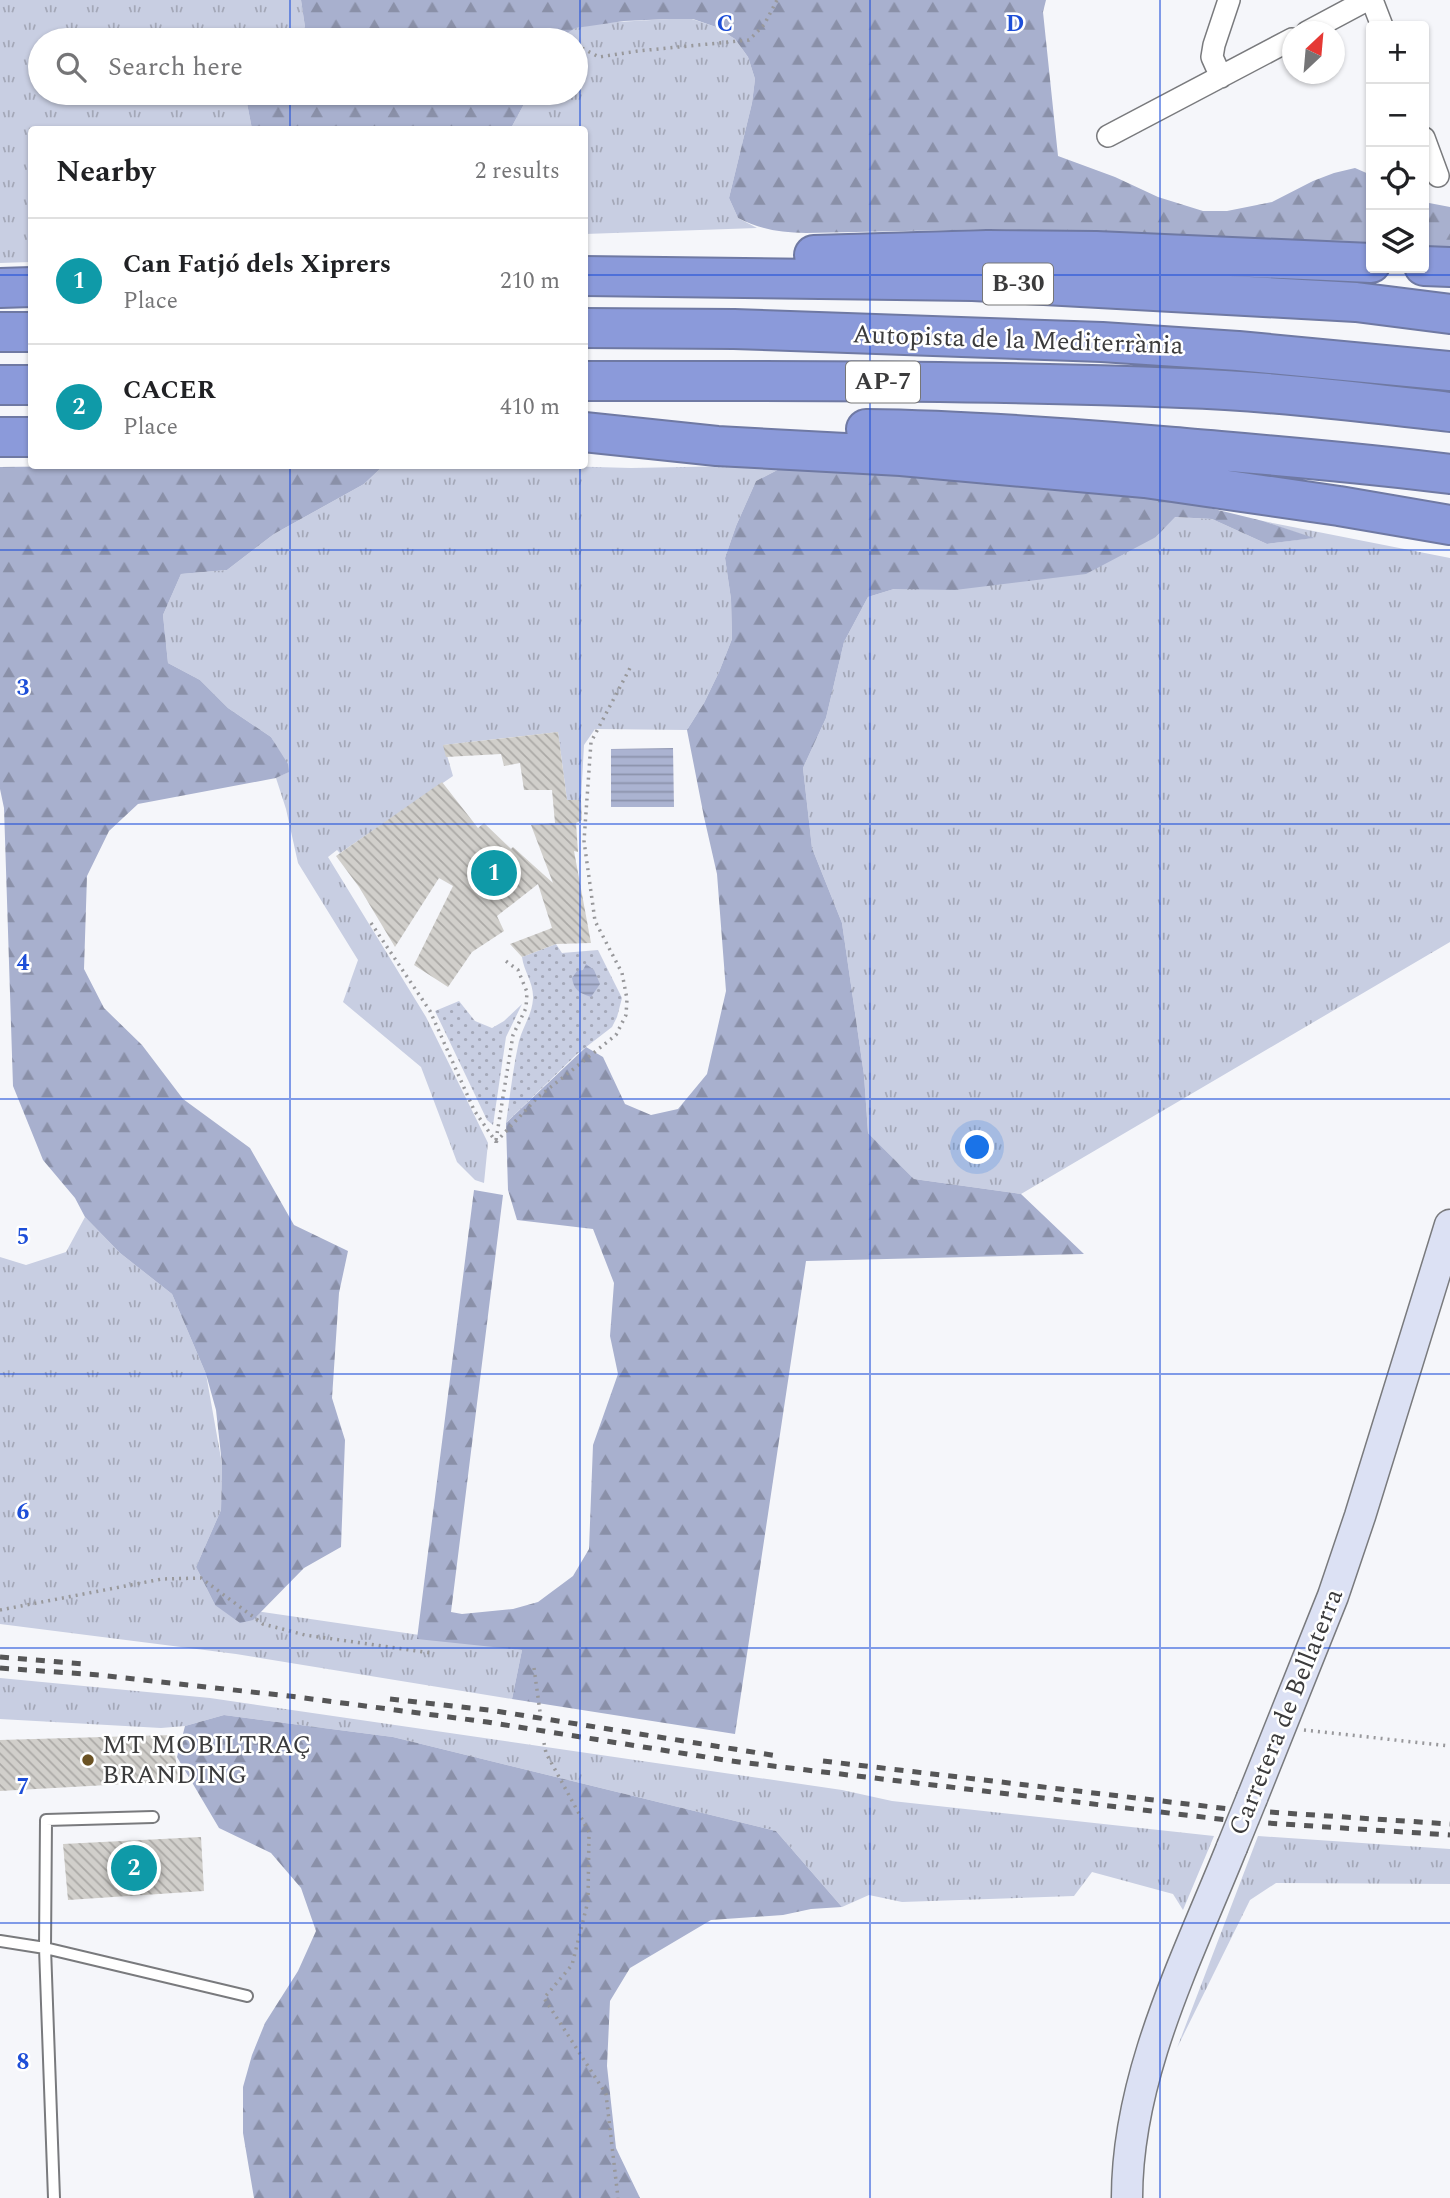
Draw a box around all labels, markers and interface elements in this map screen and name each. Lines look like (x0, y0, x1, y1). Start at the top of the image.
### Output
text: C (717, 7, 733, 42)
text: D (1006, 7, 1024, 42)
north arrow (1282, 21, 1345, 84)
map controls (1366, 21, 1429, 273)
button: + (1366, 21, 1429, 84)
search box (28, 28, 588, 105)
text: Search here (108, 47, 243, 87)
icon: search (52, 48, 90, 86)
button: − (1366, 84, 1429, 147)
button: locate (1366, 147, 1429, 210)
text: Nearby (56, 149, 155, 195)
text: 2 results (475, 154, 560, 189)
button: layers (1366, 210, 1429, 273)
text: Can Fatjó dels Xiprers (123, 244, 391, 284)
text: 1 (73, 264, 85, 299)
text: 210 m (500, 264, 560, 299)
road number: B-30 (983, 264, 1053, 304)
text: Place (123, 284, 178, 319)
street label: Autopista de la Mediterrània (852, 314, 1184, 366)
road number: AP-7 (846, 362, 920, 402)
text: CACER (123, 370, 216, 410)
text: 2 (73, 390, 85, 425)
text: 410 m (500, 390, 560, 425)
text: Place (123, 410, 178, 445)
text: 3 (17, 671, 30, 706)
pin: 1 (471, 847, 517, 899)
text: 4 (17, 946, 30, 981)
your location (960, 1130, 994, 1164)
text: 5 (17, 1220, 29, 1255)
text: 6 (17, 1495, 30, 1530)
street label: Carretera de Bellaterra (1218, 1582, 1354, 1842)
place label: MT MOBILTRAÇ BRANDING (102, 1725, 311, 1795)
marker: MT MOBILTRAÇ BRANDING (80, 1752, 96, 1768)
text: 7 (17, 1770, 29, 1805)
pin: 2 (111, 1842, 157, 1894)
text: 8 (17, 2045, 29, 2080)

